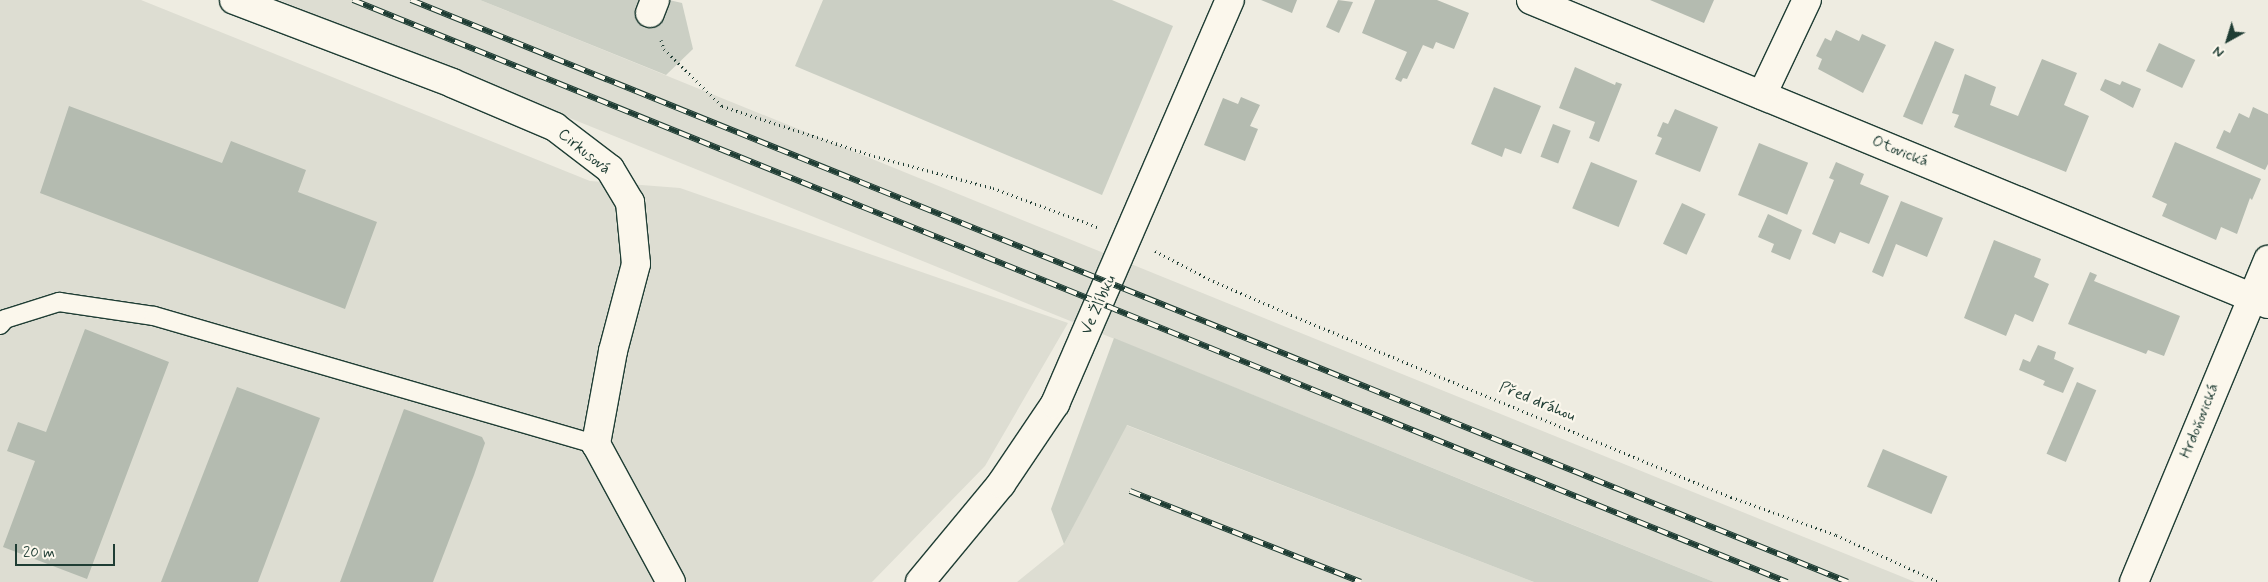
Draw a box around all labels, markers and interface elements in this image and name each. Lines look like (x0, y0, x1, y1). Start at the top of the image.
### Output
north arrow (2203, 15, 2253, 65)
text: N (2209, 42, 2228, 62)
street label: Cirkusová (554, 125, 614, 179)
street label: Otovická (1869, 132, 1931, 172)
street label: Ve Žlíbku (1077, 272, 1121, 338)
street label: Před dráhou (1497, 378, 1577, 426)
street label: Hrdoňovická (2176, 381, 2224, 461)
scale bar (18, 534, 118, 566)
text: 20 m (23, 543, 55, 563)

